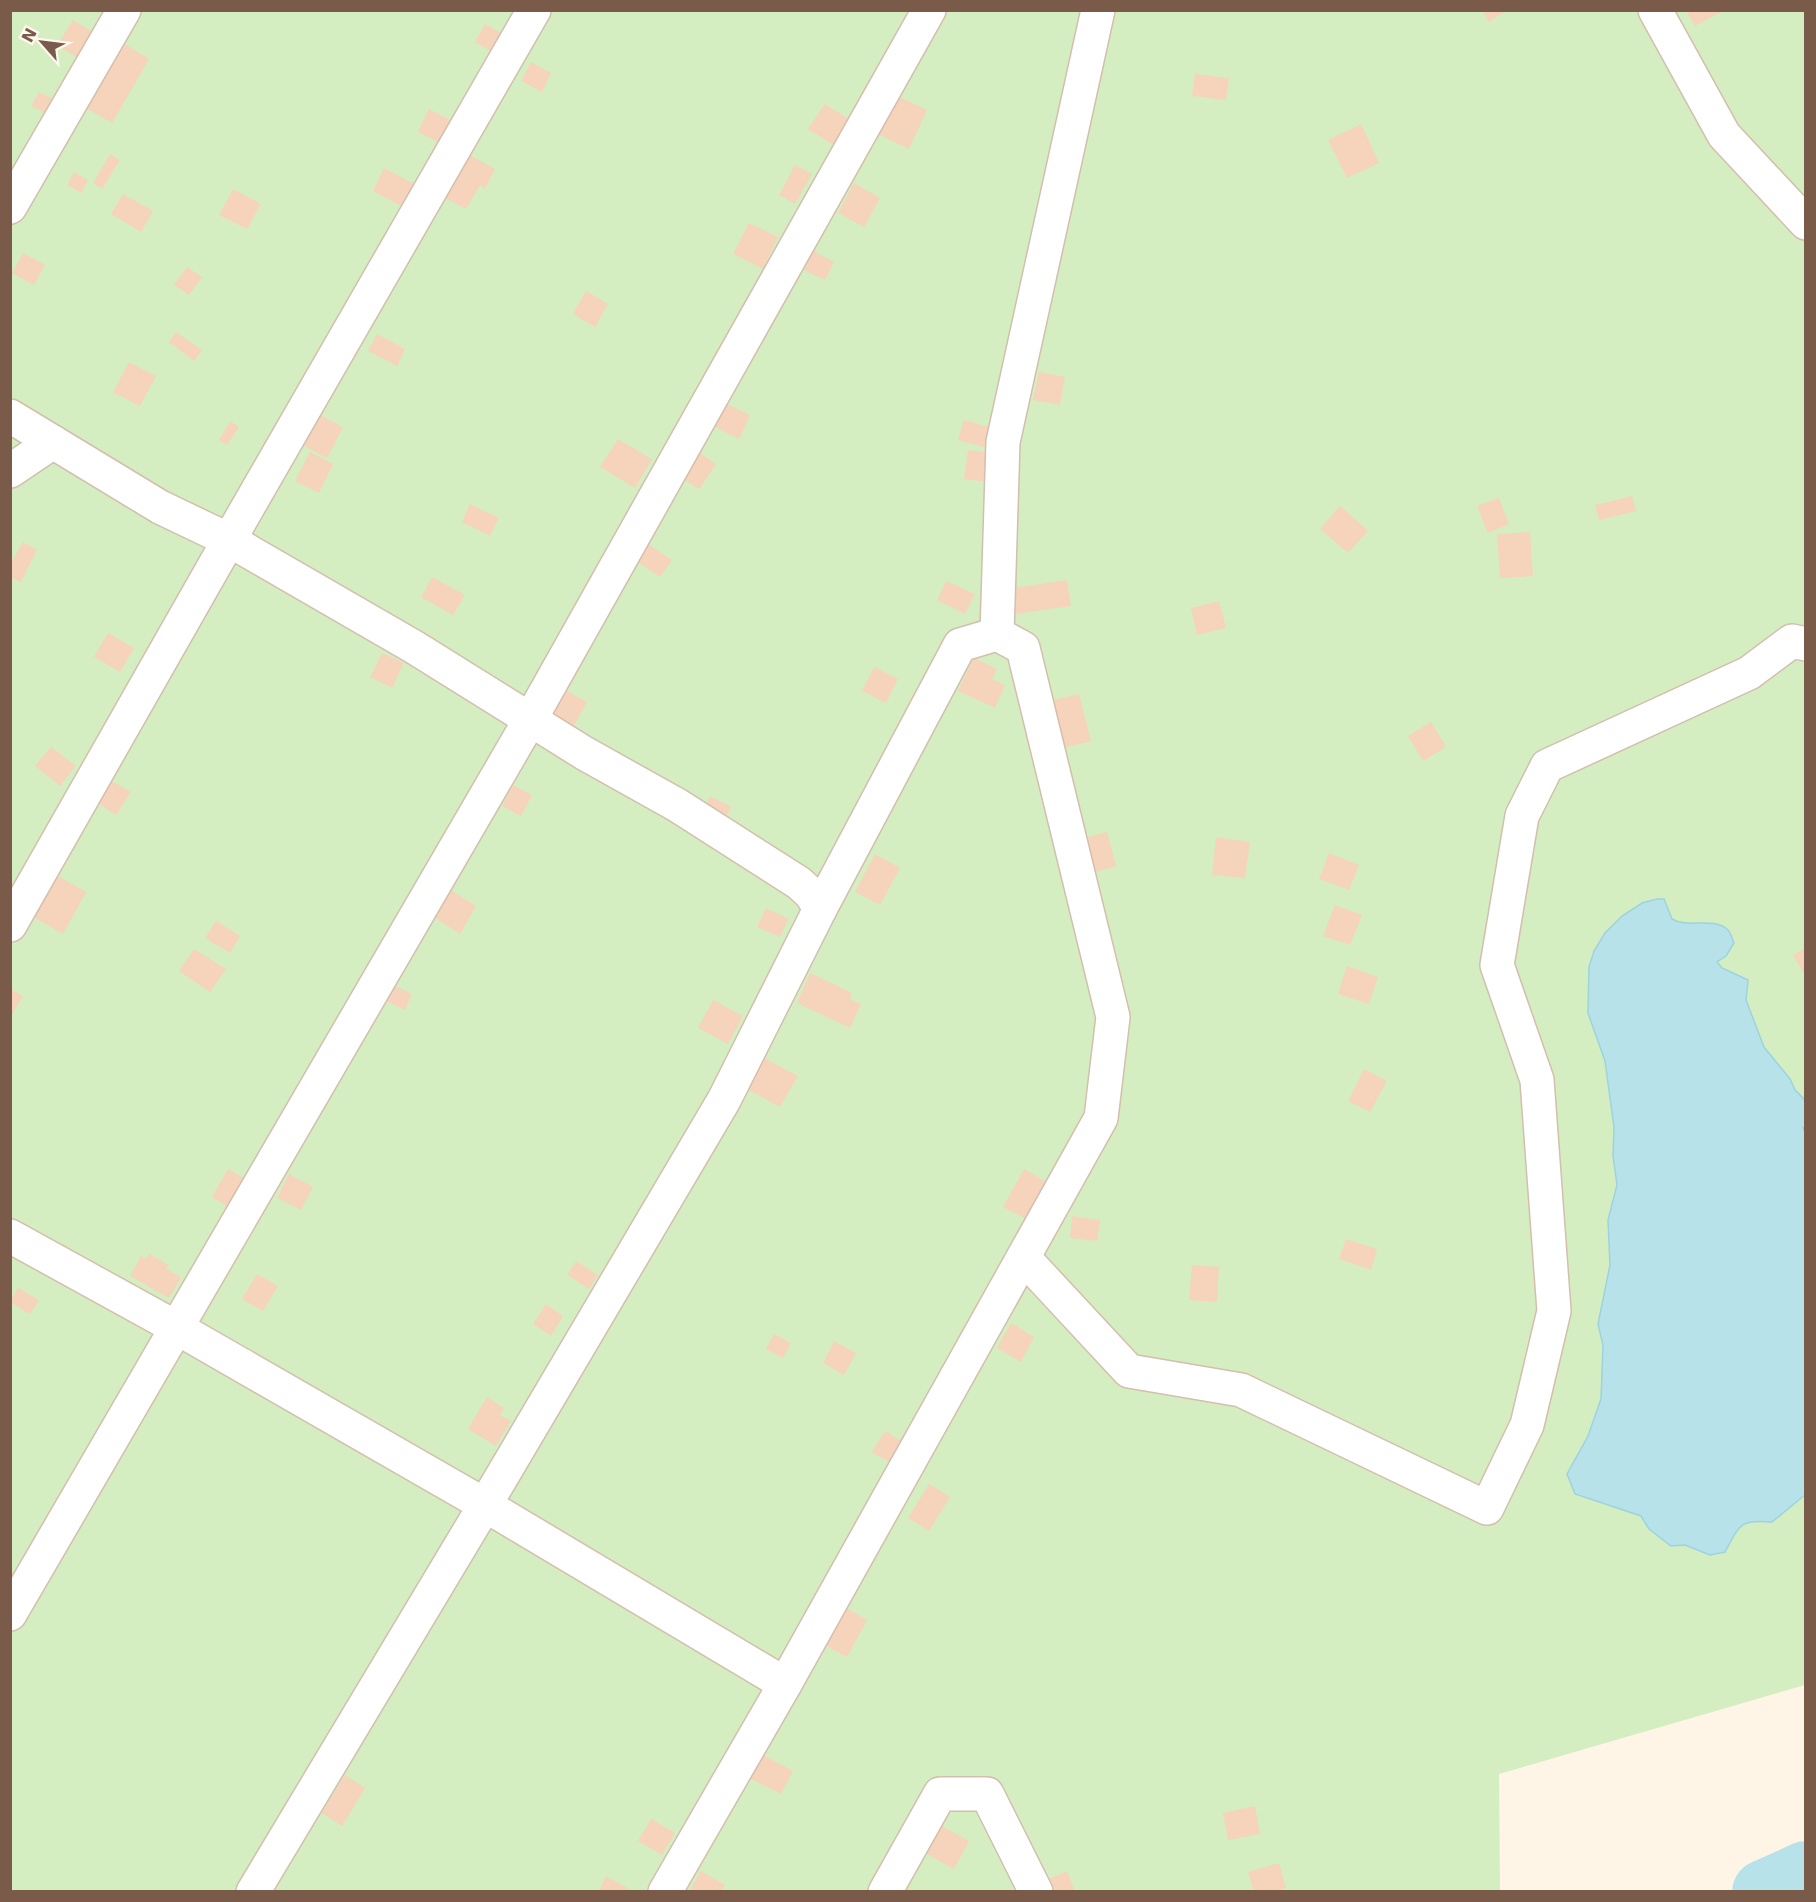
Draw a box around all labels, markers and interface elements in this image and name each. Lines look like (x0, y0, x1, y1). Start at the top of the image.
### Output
north arrow (12, 12, 72, 72)
text: N (18, 25, 41, 46)

